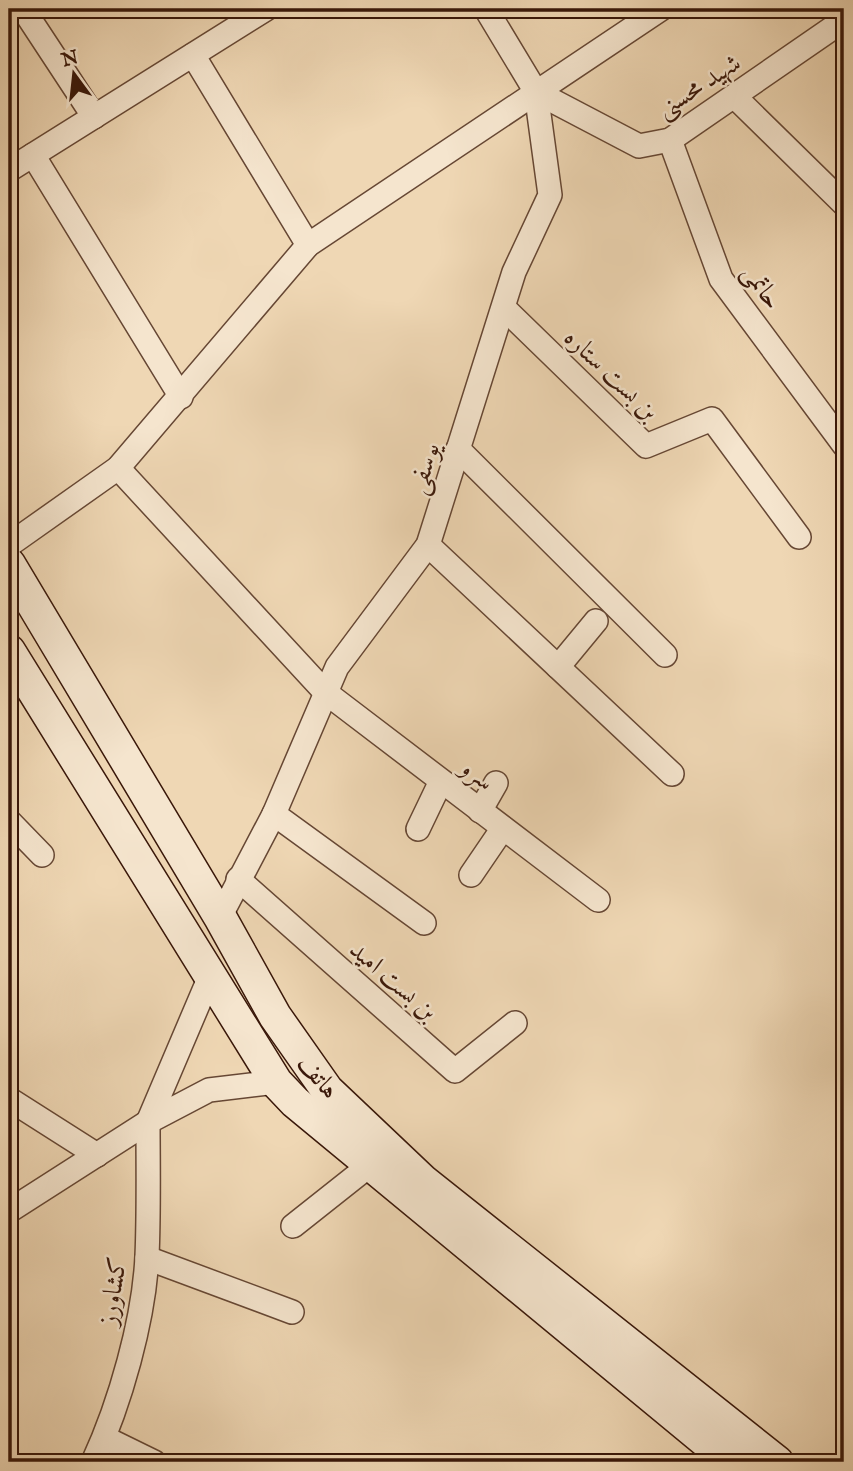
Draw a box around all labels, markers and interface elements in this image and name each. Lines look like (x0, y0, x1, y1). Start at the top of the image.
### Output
north arrow (38, 38, 108, 108)
text: N (58, 46, 82, 73)
street label: شهید محسنی (650, 47, 748, 127)
street label: حاتمی (734, 258, 789, 316)
street label: بن بست ستاره (557, 322, 665, 428)
street label: یوسفی (401, 437, 450, 499)
street label: سرو (451, 750, 500, 799)
street label: بن بست امید (342, 934, 444, 1029)
street label: هاتف (290, 1048, 346, 1106)
street label: کشاورز (91, 1255, 135, 1331)

